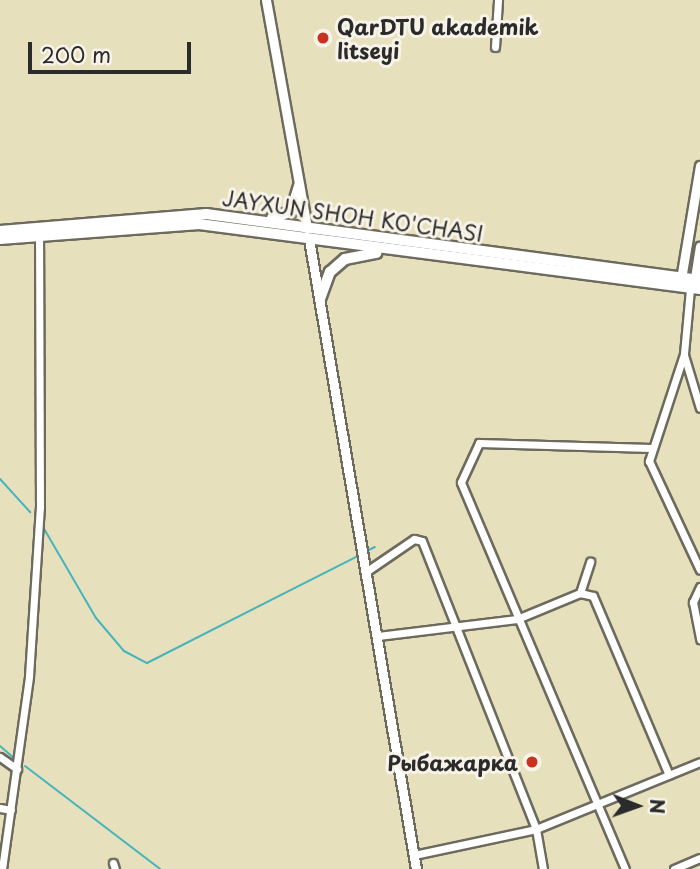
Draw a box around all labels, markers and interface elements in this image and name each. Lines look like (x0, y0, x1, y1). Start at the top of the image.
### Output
place label: QarDTU akademik litseyi (337, 13, 537, 63)
scale bar (32, 28, 194, 72)
marker: QarDTU akademik litseyi (315, 30, 331, 46)
text: 200 m (41, 38, 111, 70)
street label: JAYXUN SHOH KO'CHASI (220, 184, 486, 246)
place label: Рыбажарка (387, 749, 518, 775)
marker: Рыбажарка (524, 754, 540, 770)
north arrow (602, 771, 672, 841)
text: N (644, 799, 672, 814)

